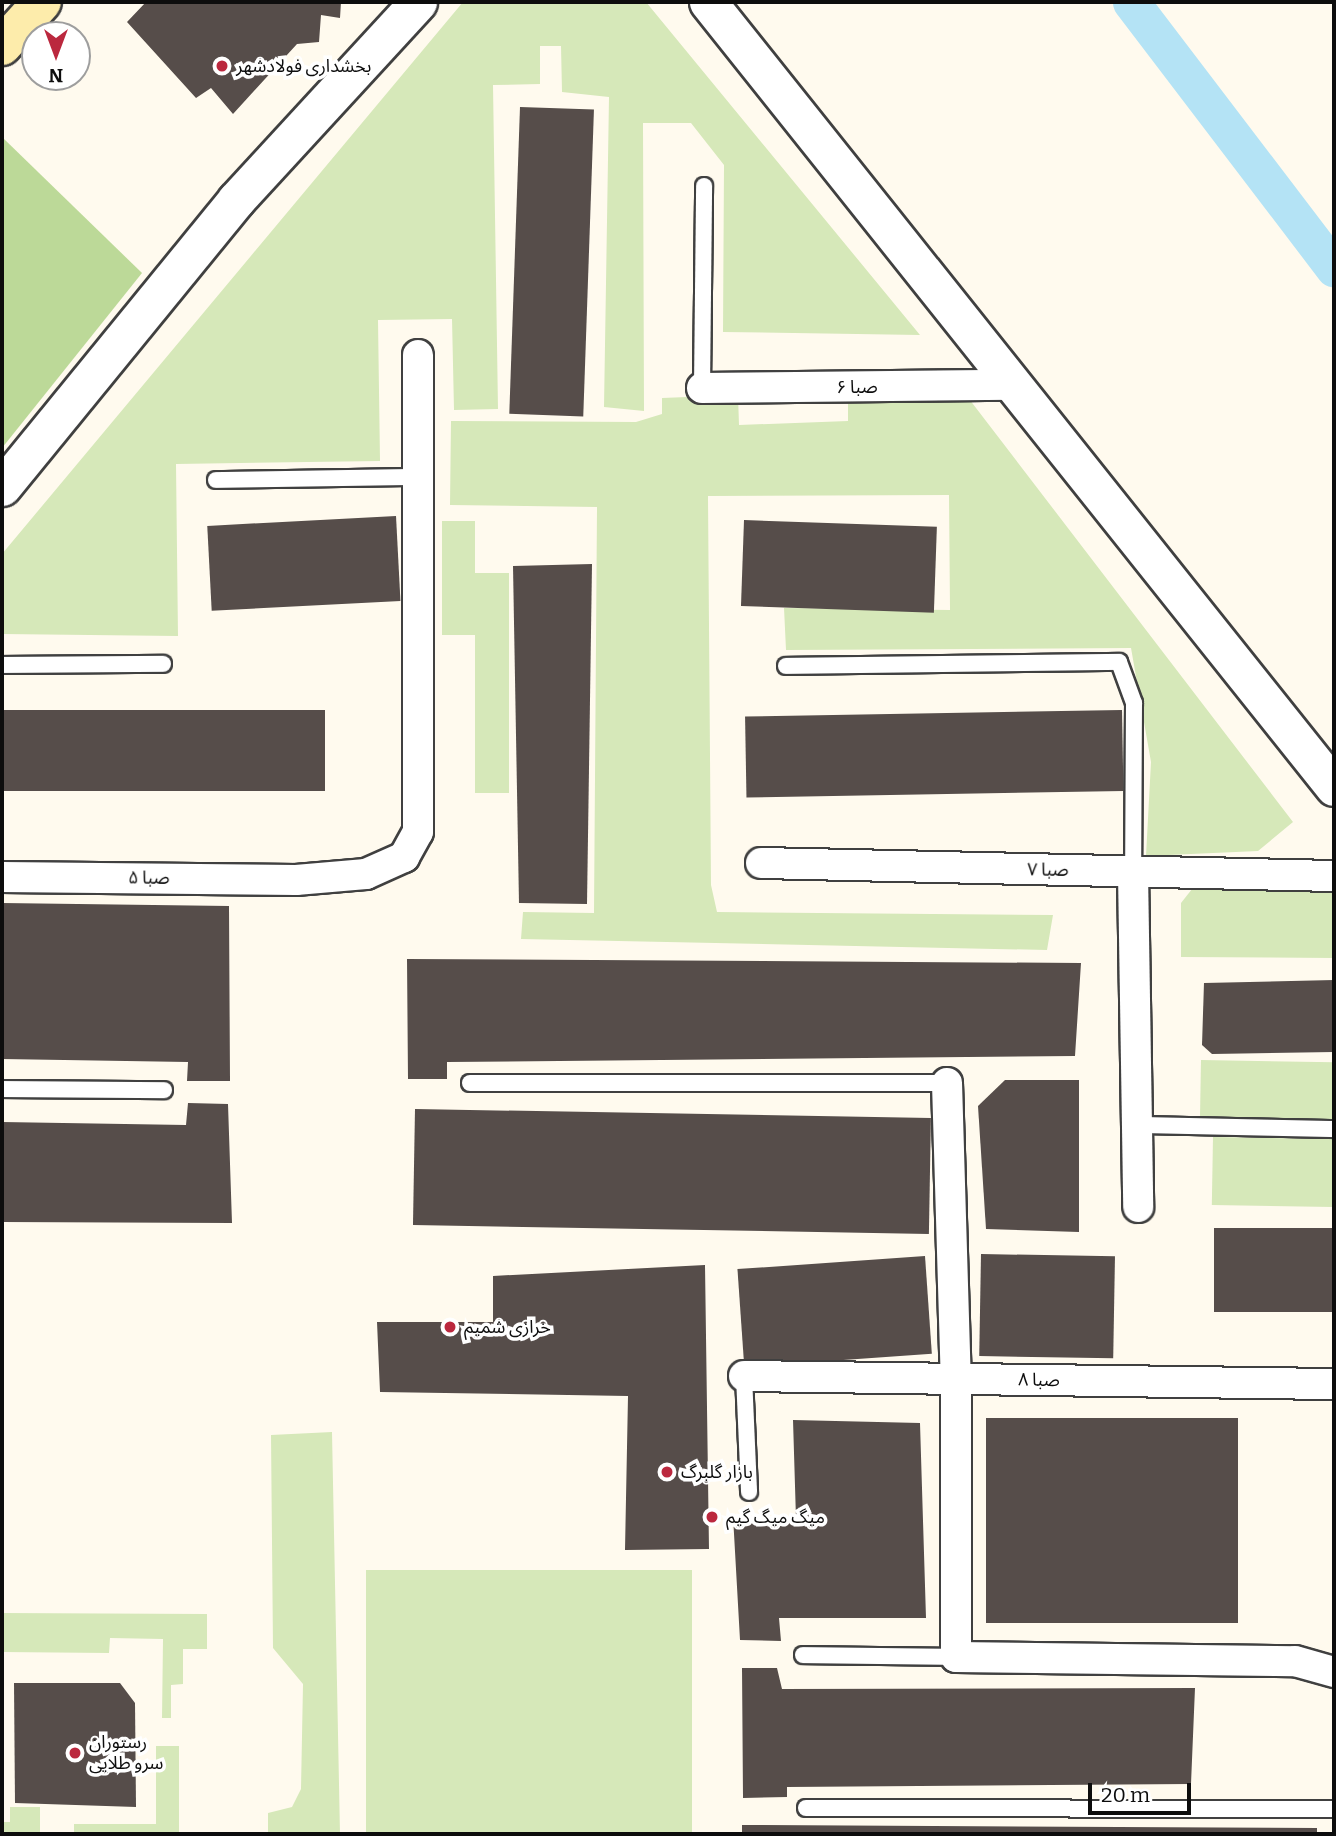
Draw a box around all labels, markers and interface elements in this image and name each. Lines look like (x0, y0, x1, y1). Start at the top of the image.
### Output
north arrow (21, 21, 91, 91)
place label: بخشداری فولادشهر (236, 55, 371, 77)
marker: بخشداری فولادشهر (214, 58, 230, 74)
text: N (49, 64, 63, 87)
street label: صبا ۶ (836, 376, 878, 398)
street label: صبا ۷ (1027, 859, 1069, 881)
street label: صبا ۵ (128, 867, 170, 889)
place label: خرازی شمیم (464, 1316, 551, 1338)
marker: خرازی شمیم (442, 1319, 458, 1335)
street label: صبا ۸ (1018, 1369, 1060, 1391)
place label: بازار گلبرگ (681, 1461, 753, 1483)
marker: بازار گلبرگ (659, 1464, 675, 1480)
place label: میگ میگ گیم (726, 1506, 825, 1528)
marker: میگ میگ گیم (704, 1509, 720, 1525)
place label: رستوران سرو طلایی (89, 1732, 163, 1774)
marker: رستوران سرو طلایی (67, 1745, 83, 1761)
scale bar (1091, 1770, 1194, 1814)
text: 20 m (1101, 1782, 1150, 1808)

